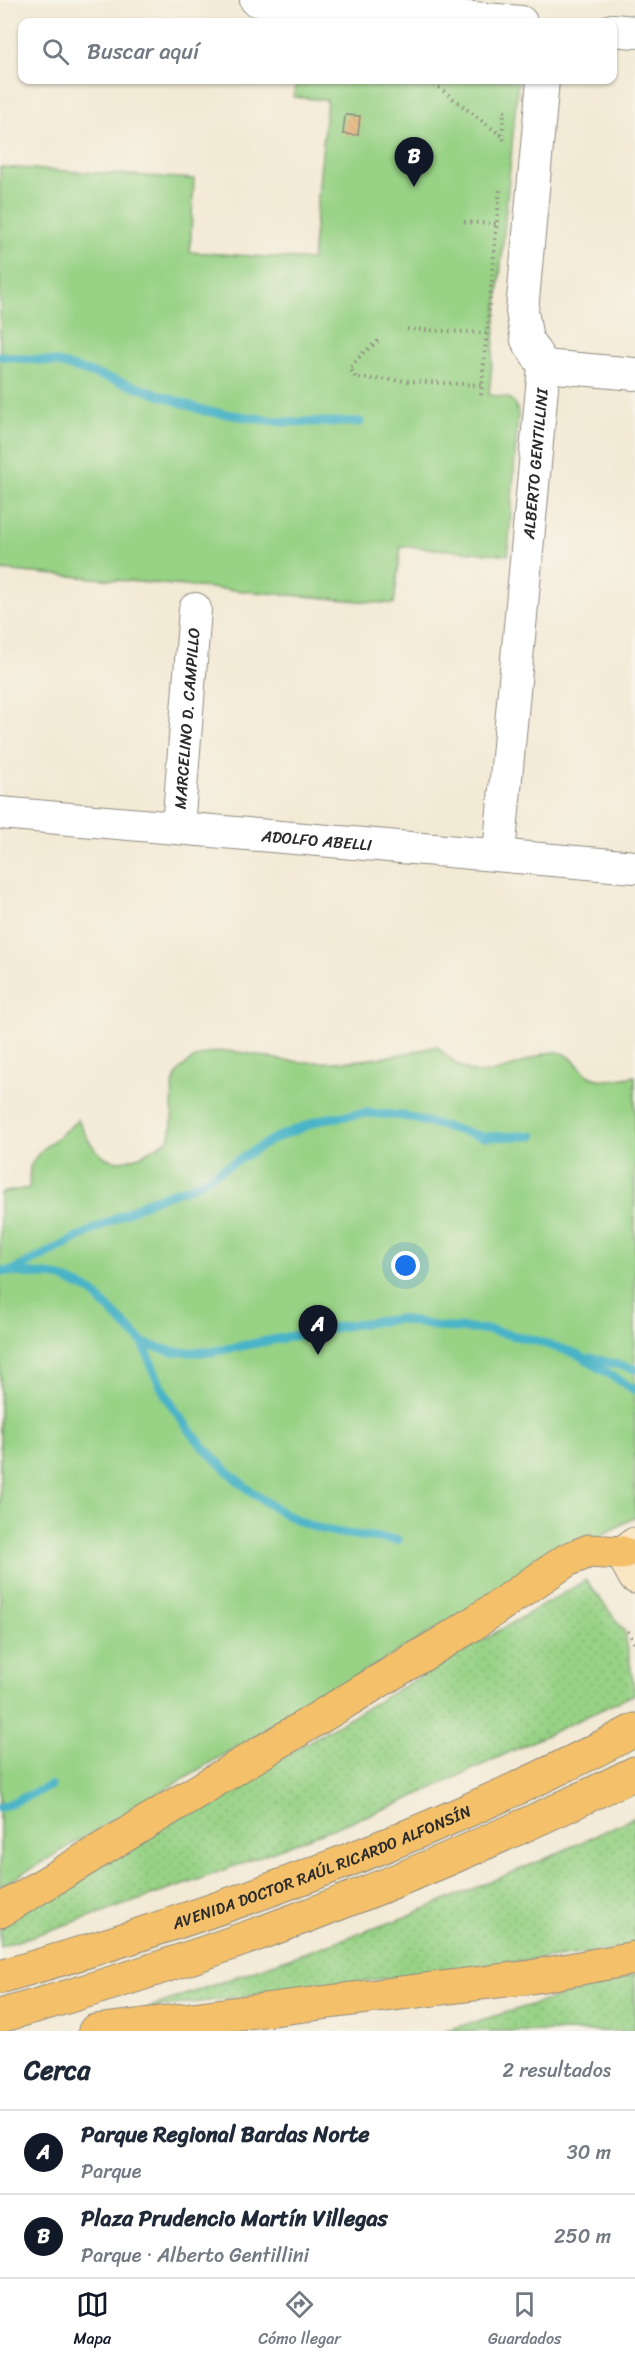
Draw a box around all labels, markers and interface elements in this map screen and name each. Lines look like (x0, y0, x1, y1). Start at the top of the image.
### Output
search box (18, 18, 617, 84)
text: Buscar aquí (87, 32, 199, 71)
icon: search (39, 35, 72, 68)
pin: B (394, 138, 434, 187)
street label: ALBERTO GENTILLINI (514, 385, 557, 541)
street label: MARCELINO D. CAMPILLO (166, 627, 209, 810)
street label: ADOLFO ABELLI (260, 821, 373, 860)
your location (391, 1251, 420, 1280)
pin: A (298, 1306, 338, 1355)
street label: AVENIDA DOCTOR RAÚL RICARDO ALFONSÍN (167, 1797, 476, 1938)
text: Cerca (24, 2047, 90, 2093)
text: 2 resultados (502, 2053, 611, 2088)
text: Parque Regional Bardas Norte (81, 2115, 370, 2154)
text: A (37, 2135, 50, 2170)
text: 30 m (567, 2135, 611, 2170)
text: Parque (81, 2154, 141, 2189)
text: Plaza Prudencio Martín Villegas (81, 2199, 388, 2238)
text: B (37, 2219, 50, 2254)
text: 250 m (554, 2219, 611, 2254)
text: Parque · Alberto Gentillini (81, 2238, 309, 2273)
tab: Mapa (74, 2288, 111, 2353)
tab: Cómo llegar (258, 2288, 341, 2353)
tab: Guardados (488, 2288, 561, 2353)

